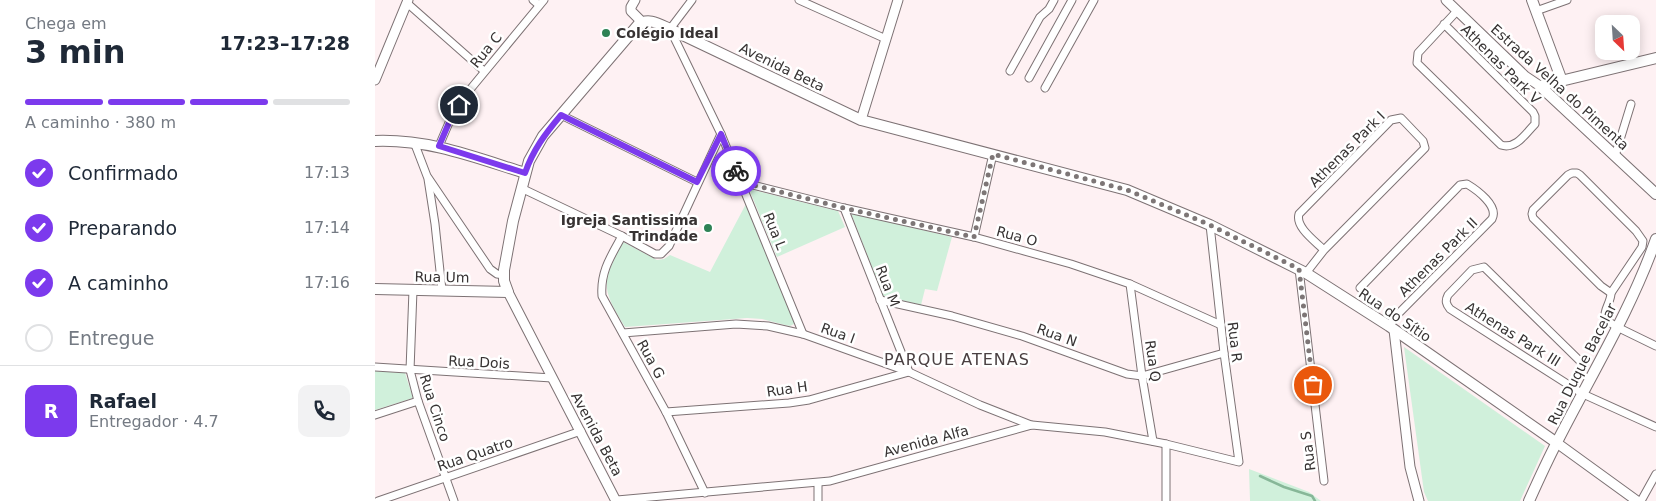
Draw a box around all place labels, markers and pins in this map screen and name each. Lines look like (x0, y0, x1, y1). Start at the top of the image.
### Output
place label: Colégio Ideal (616, 25, 718, 41)
marker: Colégio Ideal (600, 27, 612, 39)
pin (438, 84, 480, 126)
place label: Igreja Santissima Trindade (561, 212, 698, 244)
marker: Igreja Santissima Trindade (702, 222, 714, 234)
pin (1292, 364, 1334, 406)

